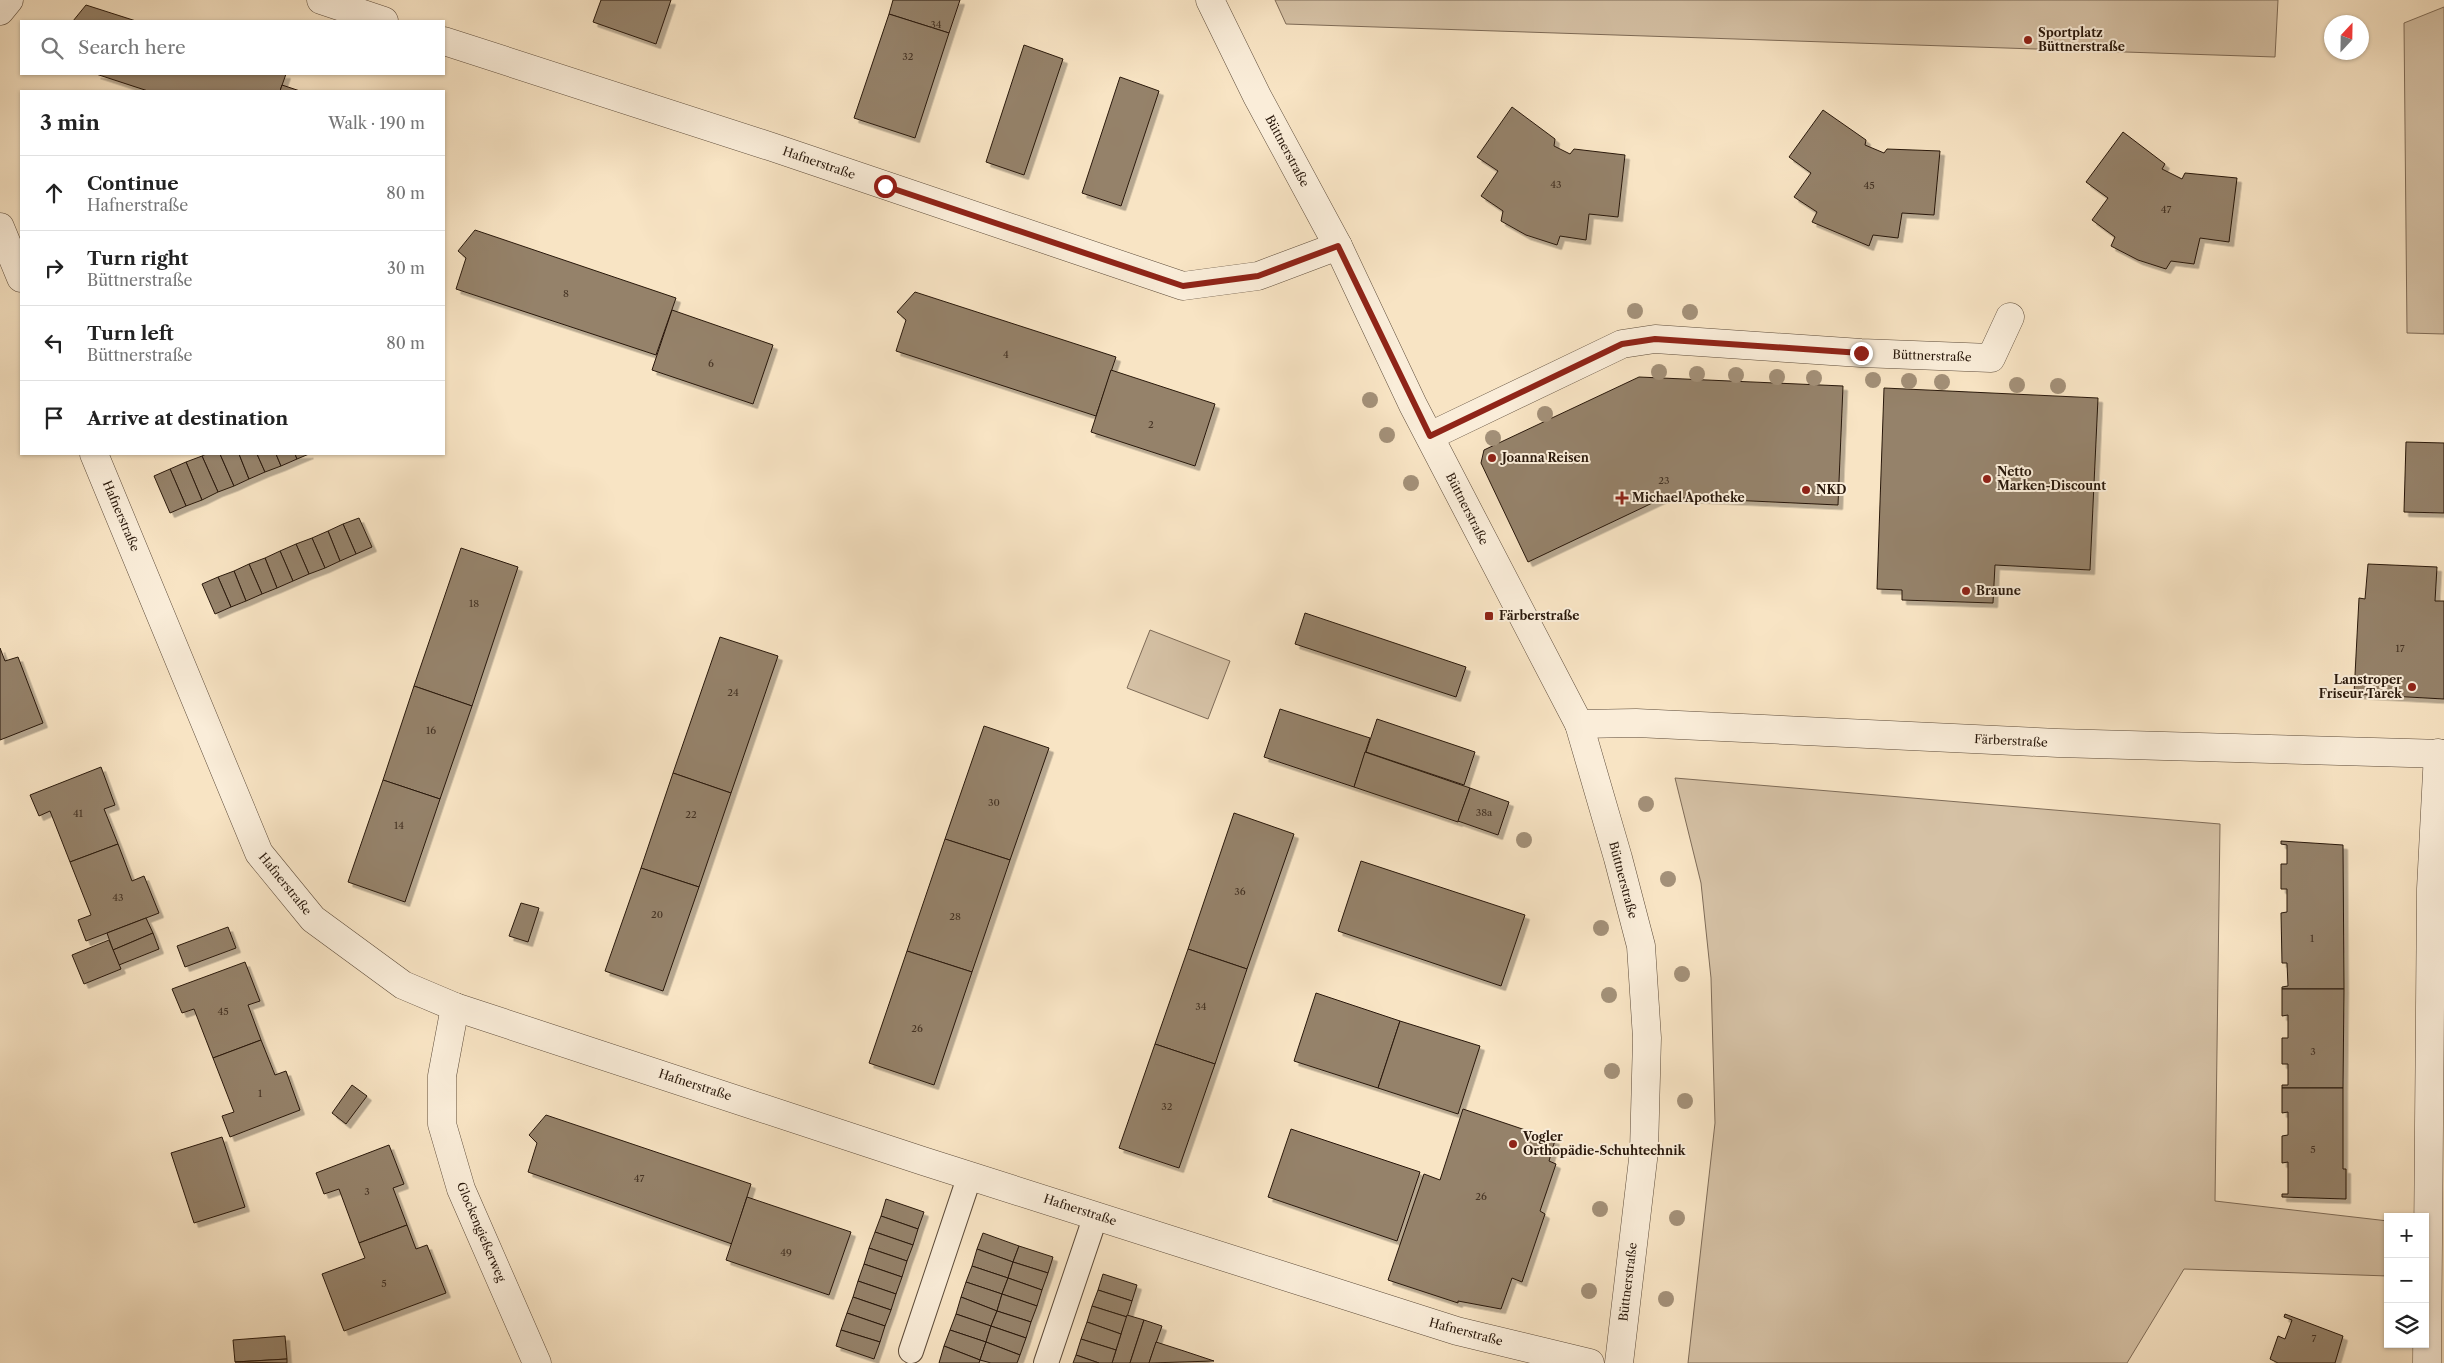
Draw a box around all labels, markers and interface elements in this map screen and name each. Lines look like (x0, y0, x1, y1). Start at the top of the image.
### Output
north arrow (2324, 15, 2369, 60)
house number: 34 (930, 18, 942, 31)
search box (20, 20, 445, 75)
place label: Sportplatz Büttnerstraße (2038, 25, 2125, 54)
icon: search (38, 34, 66, 62)
marker: Sportplatz Büttnerstraße (2022, 34, 2034, 46)
text: Search here (78, 36, 186, 59)
house number: 32 (902, 50, 914, 63)
text: 3 min (40, 110, 100, 135)
street label: Büttnerstraße (1262, 112, 1313, 189)
text: Walk · 190 m (328, 113, 425, 133)
street label: Hafnerstraße (781, 143, 858, 182)
text: Continue (87, 172, 179, 195)
route start (874, 175, 897, 198)
house number: 43 (1550, 178, 1562, 191)
icon: ahead (40, 179, 68, 207)
house number: 45 (1863, 179, 1875, 192)
text: 80 m (386, 183, 425, 203)
text: Hafnerstraße (87, 195, 188, 215)
house number: 47 (2161, 203, 2171, 216)
text: Turn right (87, 247, 188, 270)
icon: right (40, 254, 68, 282)
text: 30 m (387, 258, 425, 278)
text: Büttnerstraße (87, 270, 193, 290)
house number: 8 (563, 287, 569, 300)
text: Turn left (87, 322, 174, 345)
icon: left (40, 329, 68, 357)
text: 80 m (386, 333, 425, 353)
route end (1850, 342, 1873, 365)
text: Büttnerstraße (87, 345, 193, 365)
street label: Büttnerstraße (1892, 347, 1972, 364)
house number: 4 (1003, 348, 1009, 361)
house number: 6 (708, 357, 714, 370)
icon: arrive (40, 404, 68, 432)
text: Arrive at destination (87, 407, 288, 430)
house number: 2 (1148, 418, 1154, 431)
place label: Joanna Reisen (1500, 450, 1590, 465)
marker: Joanna Reisen (1486, 452, 1498, 464)
place label: Netto Marken-Discount (1997, 464, 2106, 493)
street label: Büttnerstraße (1443, 470, 1492, 548)
marker: Netto Marken-Discount (1981, 473, 1993, 485)
house number: 23 (1658, 474, 1670, 487)
street label: Hafnerstraße (100, 478, 143, 554)
place label: NKD (1816, 482, 1846, 497)
marker: NKD (1800, 484, 1812, 496)
place label: Michael Apotheke (1632, 490, 1745, 505)
marker: Michael Apotheke (1616, 492, 1628, 504)
place label: Braune (1976, 583, 2021, 598)
marker: Braune (1960, 585, 1972, 597)
house number: 18 (469, 597, 479, 610)
place label: Färberstraße (1499, 608, 1580, 623)
marker: Färberstraße (1483, 610, 1495, 622)
house number: 17 (2395, 642, 2405, 655)
place label: Lanstroper Friseur Tarek (2319, 672, 2403, 701)
marker: Lanstroper Friseur Tarek (2406, 681, 2418, 693)
house number: 24 (727, 686, 739, 699)
house number: 16 (426, 724, 436, 737)
street label: Färberstraße (1974, 731, 2048, 750)
house number: 30 (988, 796, 1000, 809)
house number: 38a (1476, 806, 1493, 819)
house number: 41 (73, 807, 84, 820)
house number: 22 (685, 808, 697, 821)
house number: 14 (394, 819, 404, 832)
street label: Büttnerstraße (1606, 840, 1641, 920)
street label: Hafnerstraße (256, 849, 315, 918)
house number: 36 (1234, 885, 1246, 898)
house number: 43 (112, 891, 124, 904)
house number: 20 (651, 908, 663, 921)
house number: 28 (949, 910, 961, 923)
house number: 1 (2310, 932, 2315, 945)
house number: 34 (1195, 1000, 1207, 1013)
house number: 45 (217, 1005, 229, 1018)
house number: 26 (911, 1022, 923, 1035)
house number: 3 (2310, 1045, 2316, 1058)
street label: Hafnerstraße (657, 1066, 734, 1103)
house number: 1 (258, 1087, 263, 1100)
house number: 32 (1161, 1100, 1173, 1113)
place label: Vogler Orthopädie-Schuhtechnik (1522, 1129, 1687, 1158)
marker: Vogler Orthopädie-Schuhtechnik (1507, 1138, 1519, 1150)
house number: 5 (2310, 1143, 2316, 1156)
house number: 47 (634, 1172, 644, 1185)
street label: Glockengießerweg (454, 1180, 510, 1285)
house number: 3 (364, 1185, 370, 1198)
house number: 26 (1475, 1190, 1487, 1203)
street label: Hafnerstraße (1042, 1191, 1119, 1228)
map controls (2384, 1213, 2429, 1348)
button: + (2384, 1213, 2429, 1258)
street label: Büttnerstraße (1615, 1241, 1640, 1322)
house number: 49 (780, 1246, 792, 1259)
button: − (2384, 1258, 2429, 1303)
house number: 5 (381, 1277, 387, 1290)
button: layers (2384, 1303, 2429, 1348)
street label: Hafnerstraße (1428, 1314, 1505, 1349)
house number: 7 (2312, 1332, 2317, 1345)

